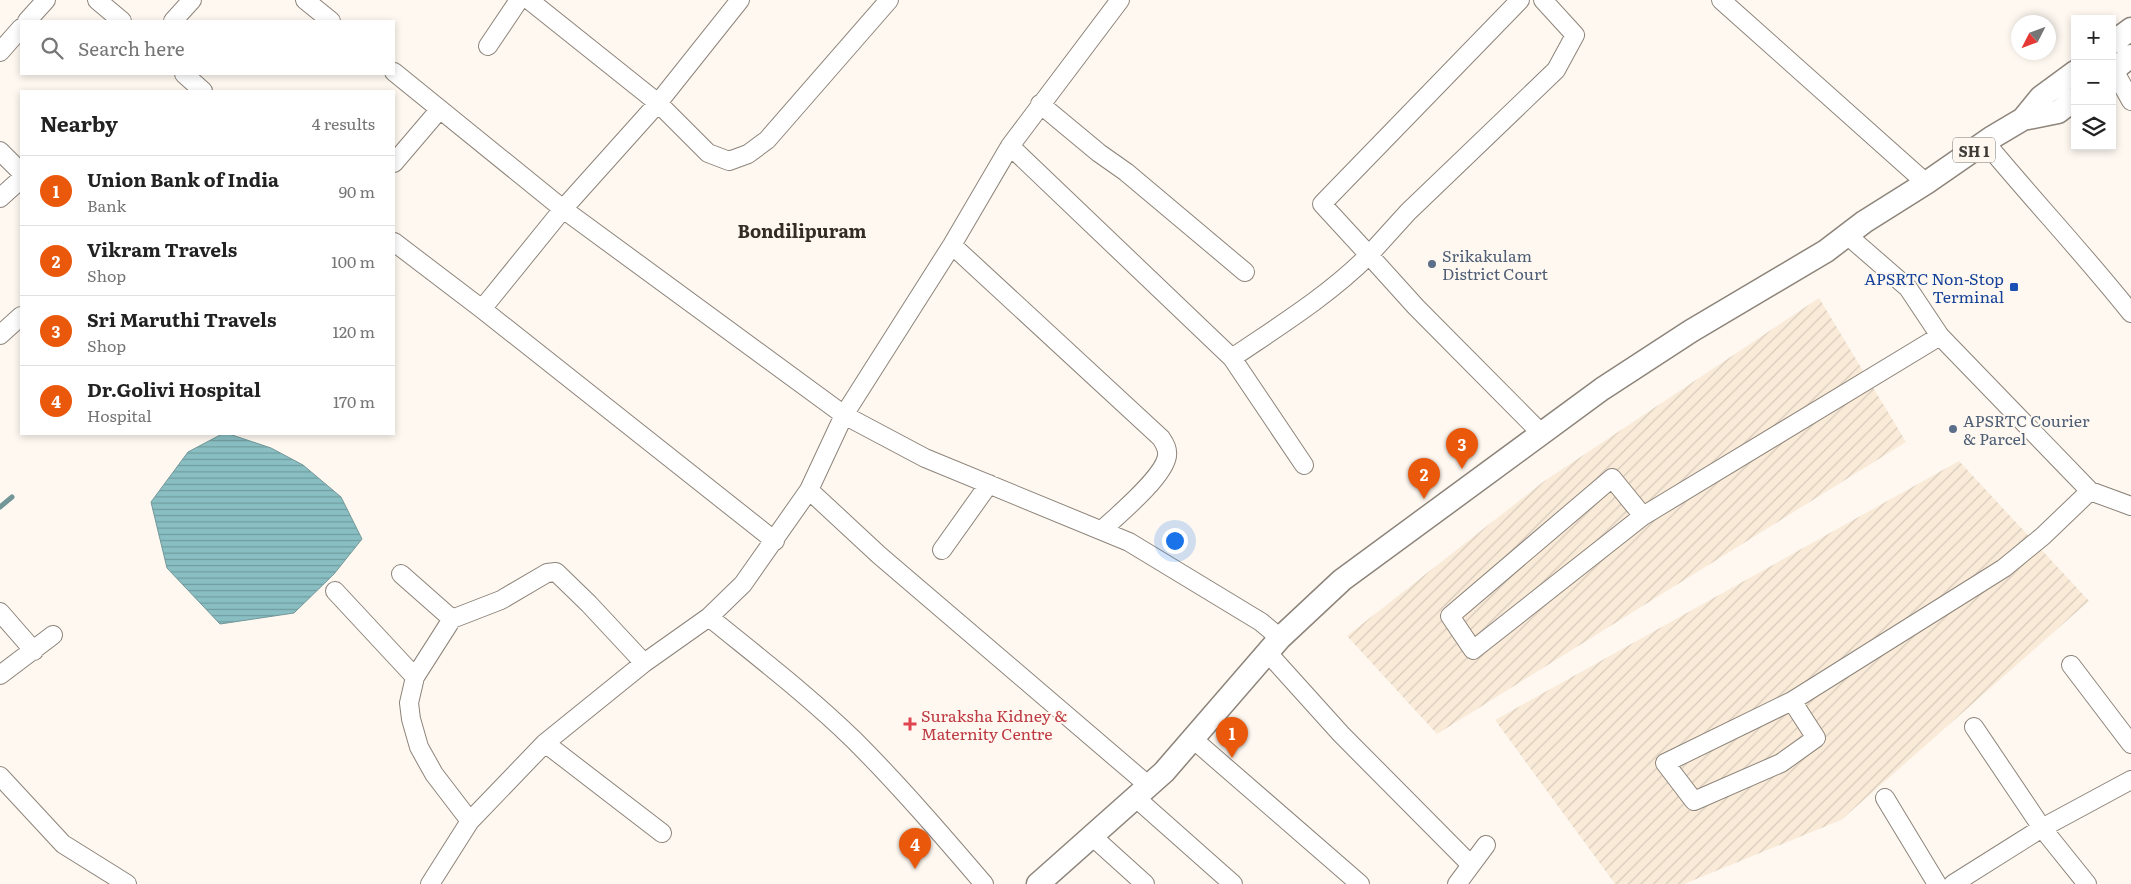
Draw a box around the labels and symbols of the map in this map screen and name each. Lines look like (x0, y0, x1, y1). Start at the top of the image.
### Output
north arrow (2011, 15, 2056, 60)
road number: SH 1 (1953, 138, 1995, 162)
district label: Bondilipuram (737, 217, 867, 244)
place label: Srikakulam District Court (1442, 243, 1549, 285)
marker: Srikakulam District Court (1426, 258, 1438, 270)
place label: APSRTC Non-Stop Terminal (1864, 266, 2004, 308)
marker: APSRTC Non-Stop Terminal (2008, 281, 2020, 293)
place label: APSRTC Courier & Parcel (1963, 408, 2090, 450)
marker: APSRTC Courier & Parcel (1947, 423, 1959, 435)
pin: 3 (1446, 428, 1478, 469)
pin: 2 (1408, 458, 1440, 499)
your location (1162, 528, 1188, 554)
place label: Suraksha Kidney & Maternity Centre (921, 703, 1067, 745)
marker: Suraksha Kidney & Maternity Centre (903, 717, 917, 731)
pin: 1 (1216, 717, 1248, 758)
pin: 4 (899, 828, 931, 869)

